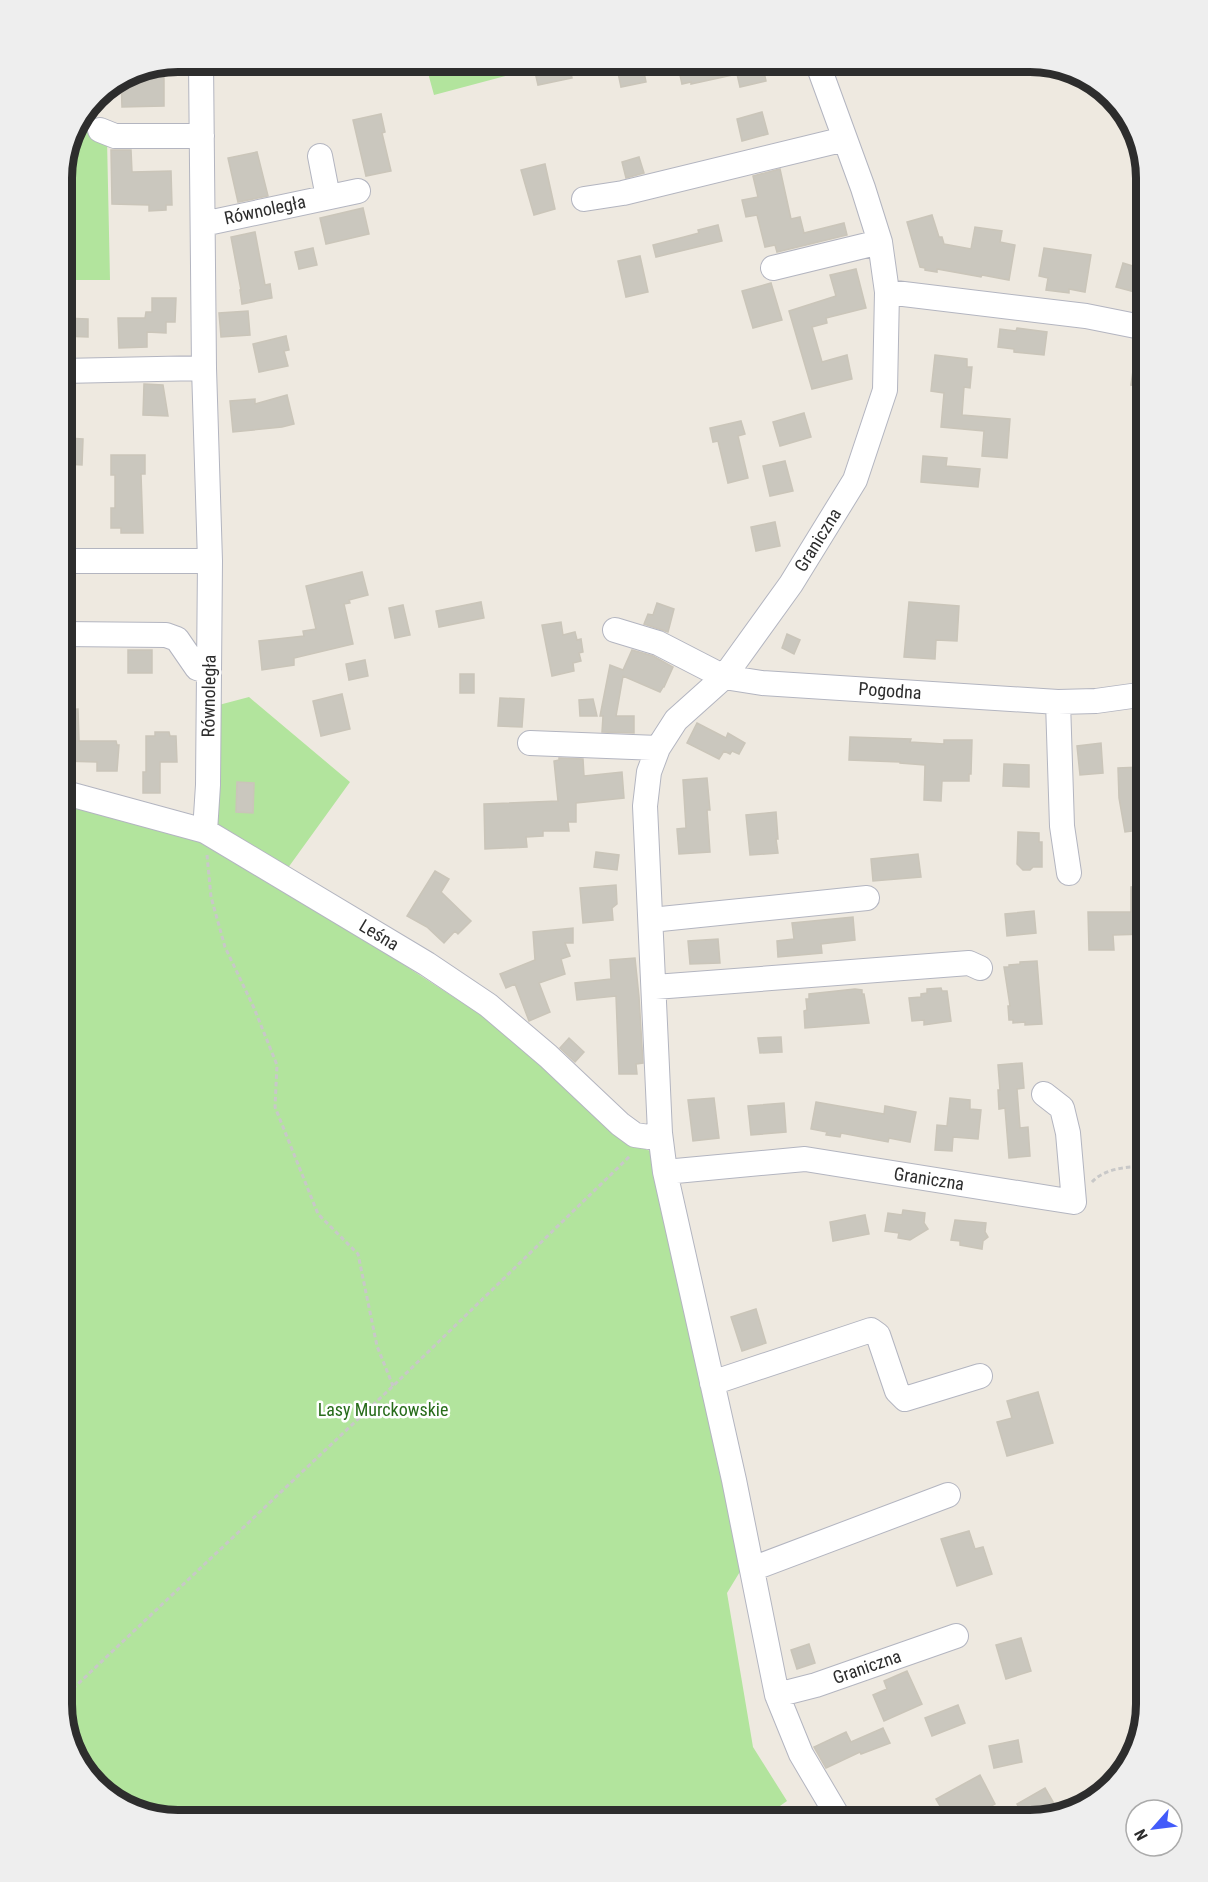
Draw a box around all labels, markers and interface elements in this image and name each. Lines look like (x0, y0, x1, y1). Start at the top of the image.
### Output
street label: Równoległa (222, 191, 307, 228)
street label: Graniczna (790, 504, 845, 575)
street label: Równoległa (197, 655, 220, 737)
street label: Pogodna (858, 678, 922, 703)
street label: Leśna (356, 915, 403, 955)
street label: Graniczna (892, 1163, 966, 1194)
park label: Lasy Murckowskie (318, 1399, 448, 1420)
street label: Graniczna (830, 1645, 904, 1688)
north arrow (1124, 1798, 1184, 1858)
text: N (1131, 1826, 1152, 1844)

